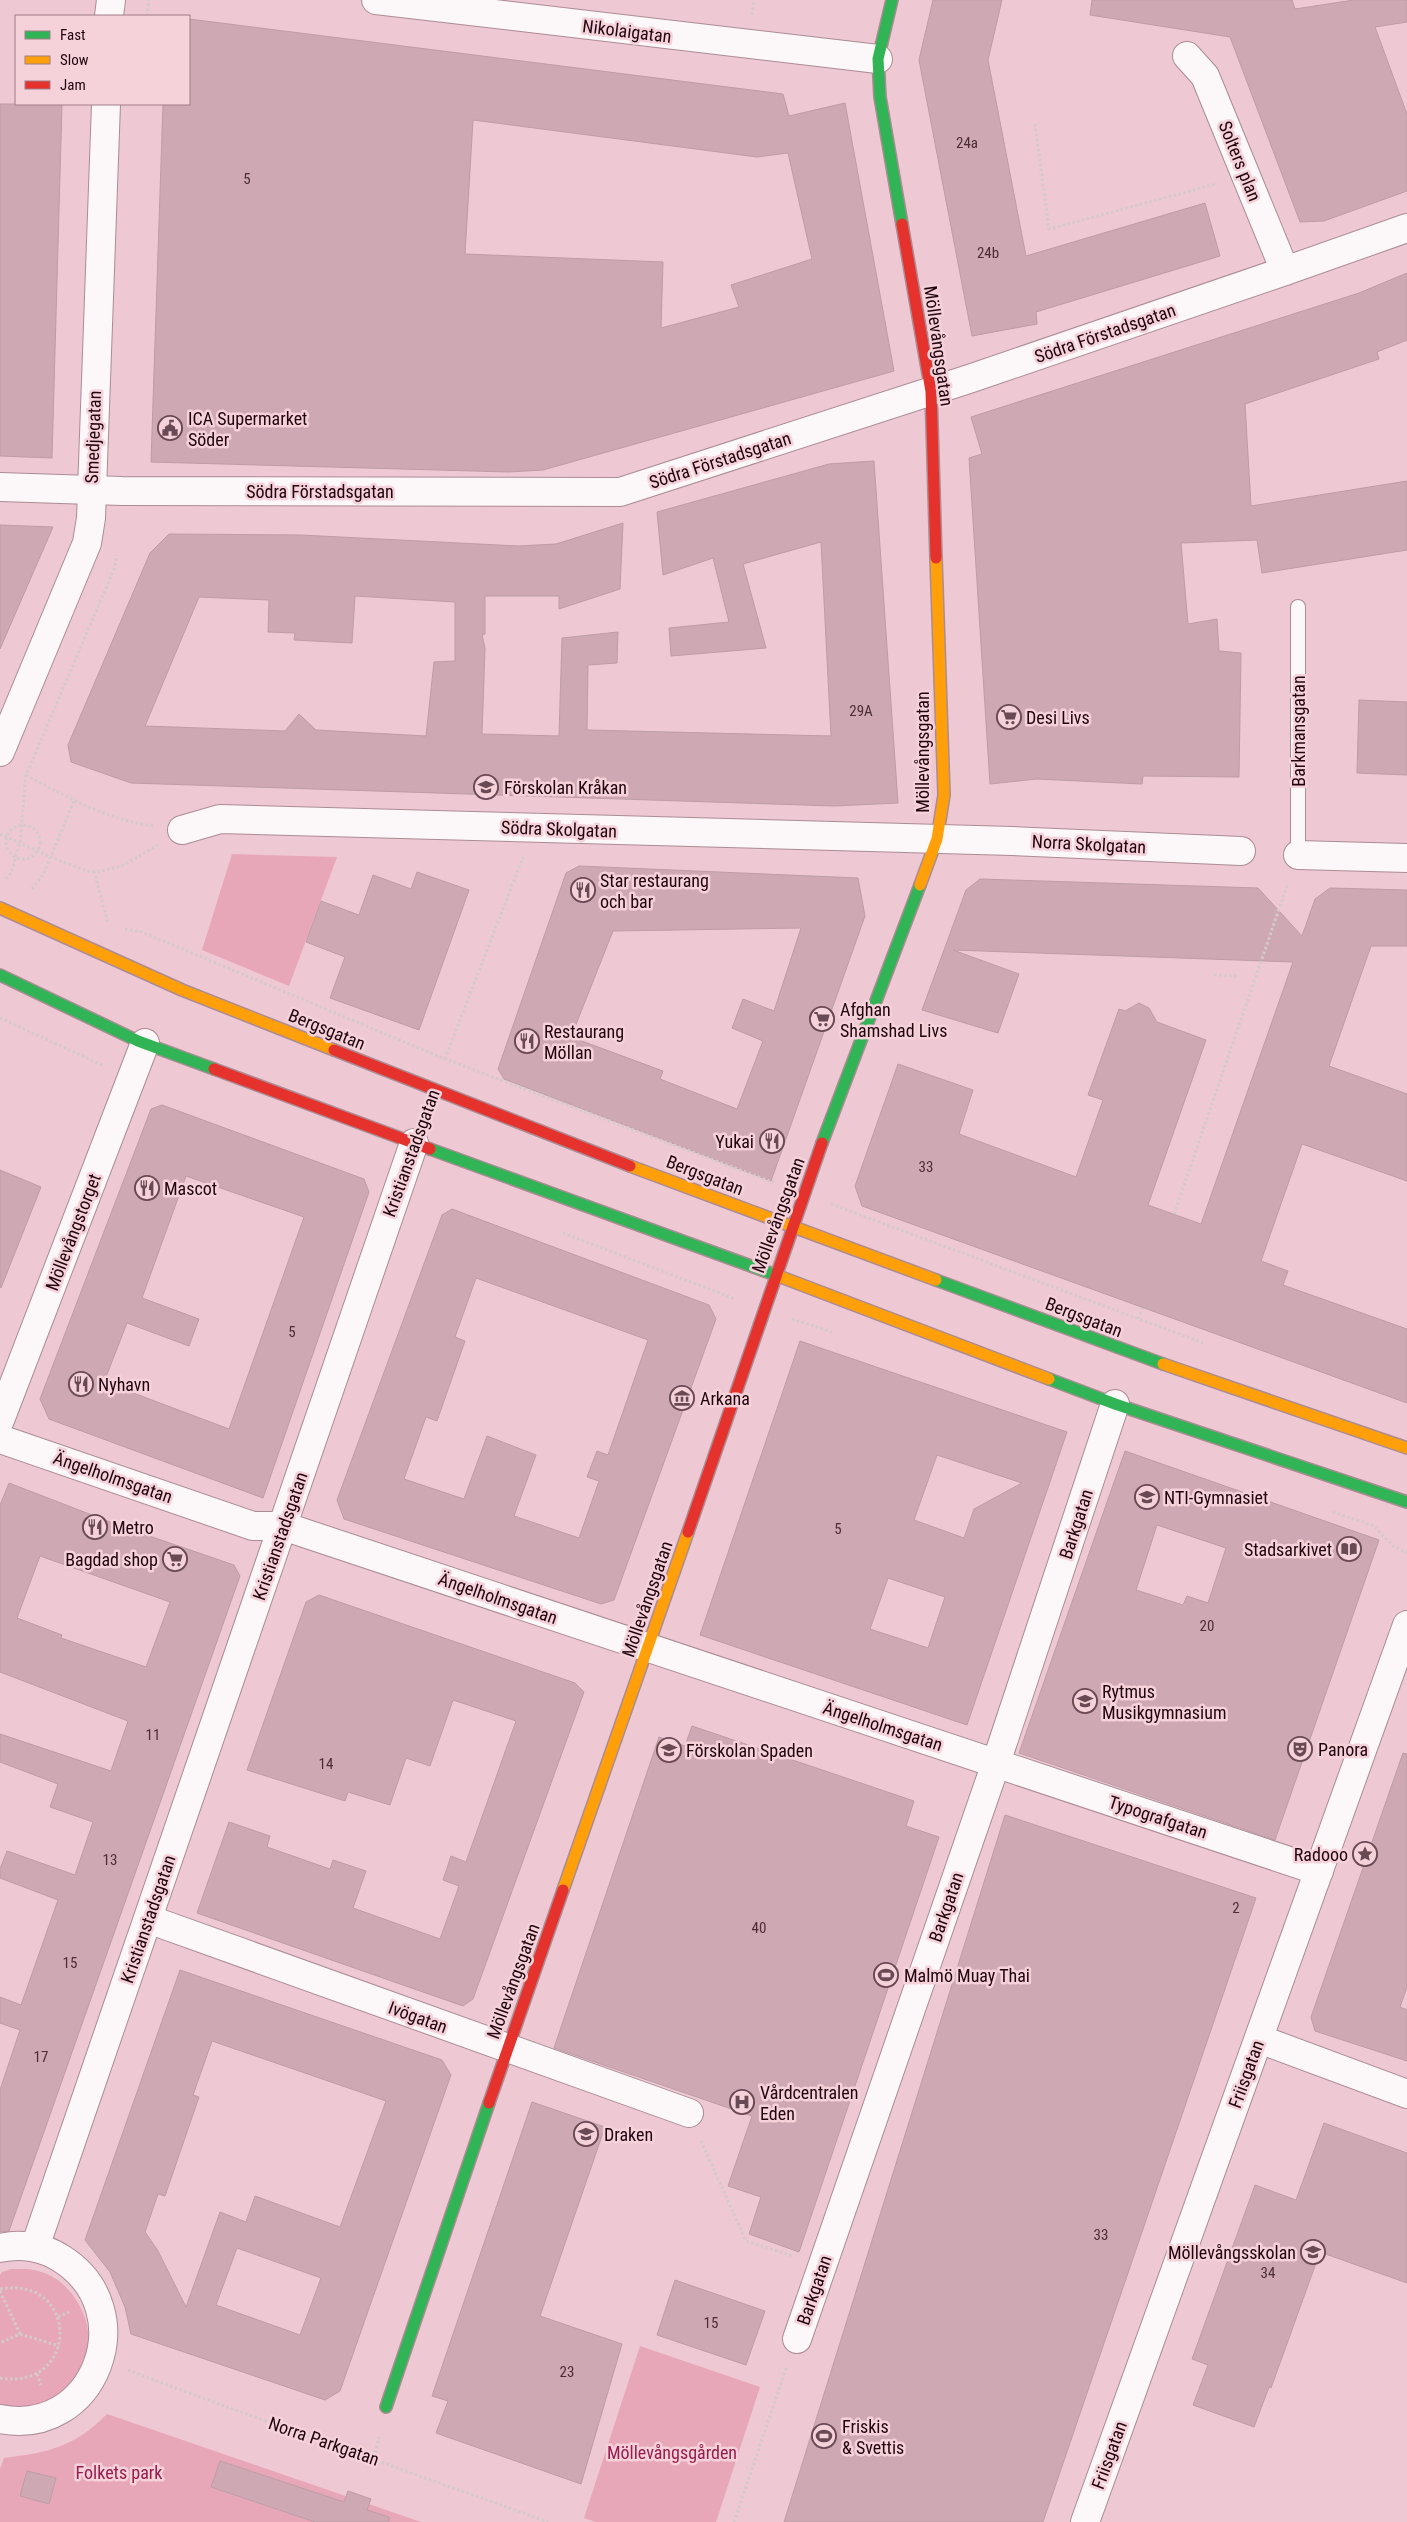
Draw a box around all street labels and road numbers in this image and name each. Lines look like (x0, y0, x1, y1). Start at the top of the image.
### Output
street label: Nikolaigatan (581, 15, 673, 47)
street label: Solters plan (1214, 118, 1266, 204)
street label: Möllevångsgatan (920, 284, 958, 408)
street label: Södra Förstadsgatan (1032, 299, 1178, 367)
street label: Smedjegatan (81, 390, 105, 484)
street label: Södra Förstadsgatan (647, 427, 793, 493)
street label: Södra Förstadsgatan (246, 481, 394, 502)
street label: Barkmansgatan (1288, 675, 1309, 787)
street label: Möllevångsgatan (912, 691, 933, 813)
street label: Södra Skolgatan (501, 816, 617, 842)
street label: Norra Skolgatan (1031, 831, 1147, 857)
street label: Bergsgatan (286, 1004, 368, 1054)
street label: Kristianstadsgatan (378, 1086, 444, 1220)
street label: Bergsgatan (664, 1151, 746, 1199)
street label: Möllevångsgatan (747, 1154, 809, 1276)
street label: Möllevångstorget (41, 1171, 105, 1293)
street label: Bergsgatan (1043, 1293, 1125, 1341)
street label: Ängelholmsgatan (51, 1447, 175, 1507)
street label: Kristianstadsgatan (248, 1469, 312, 1603)
street label: Barkgatan (1055, 1486, 1097, 1562)
street label: Möllevångsgatan (617, 1538, 677, 1660)
street label: Ängelholmsgatan (436, 1568, 560, 1628)
street label: Ängelholmsgatan (821, 1697, 945, 1755)
street label: Typografgatan (1106, 1791, 1210, 1843)
street label: Kristianstadsgatan (116, 1852, 180, 1986)
street label: Barkgatan (924, 1870, 968, 1944)
street label: Möllevångsgatan (482, 1920, 544, 2042)
street label: Ivögatan (386, 1997, 450, 2037)
street label: Friisgatan (1224, 2037, 1268, 2111)
street label: Barkgatan (792, 2253, 836, 2327)
street label: Norra Parkgatan (266, 2412, 382, 2470)
street label: Friisgatan (1087, 2418, 1131, 2492)

